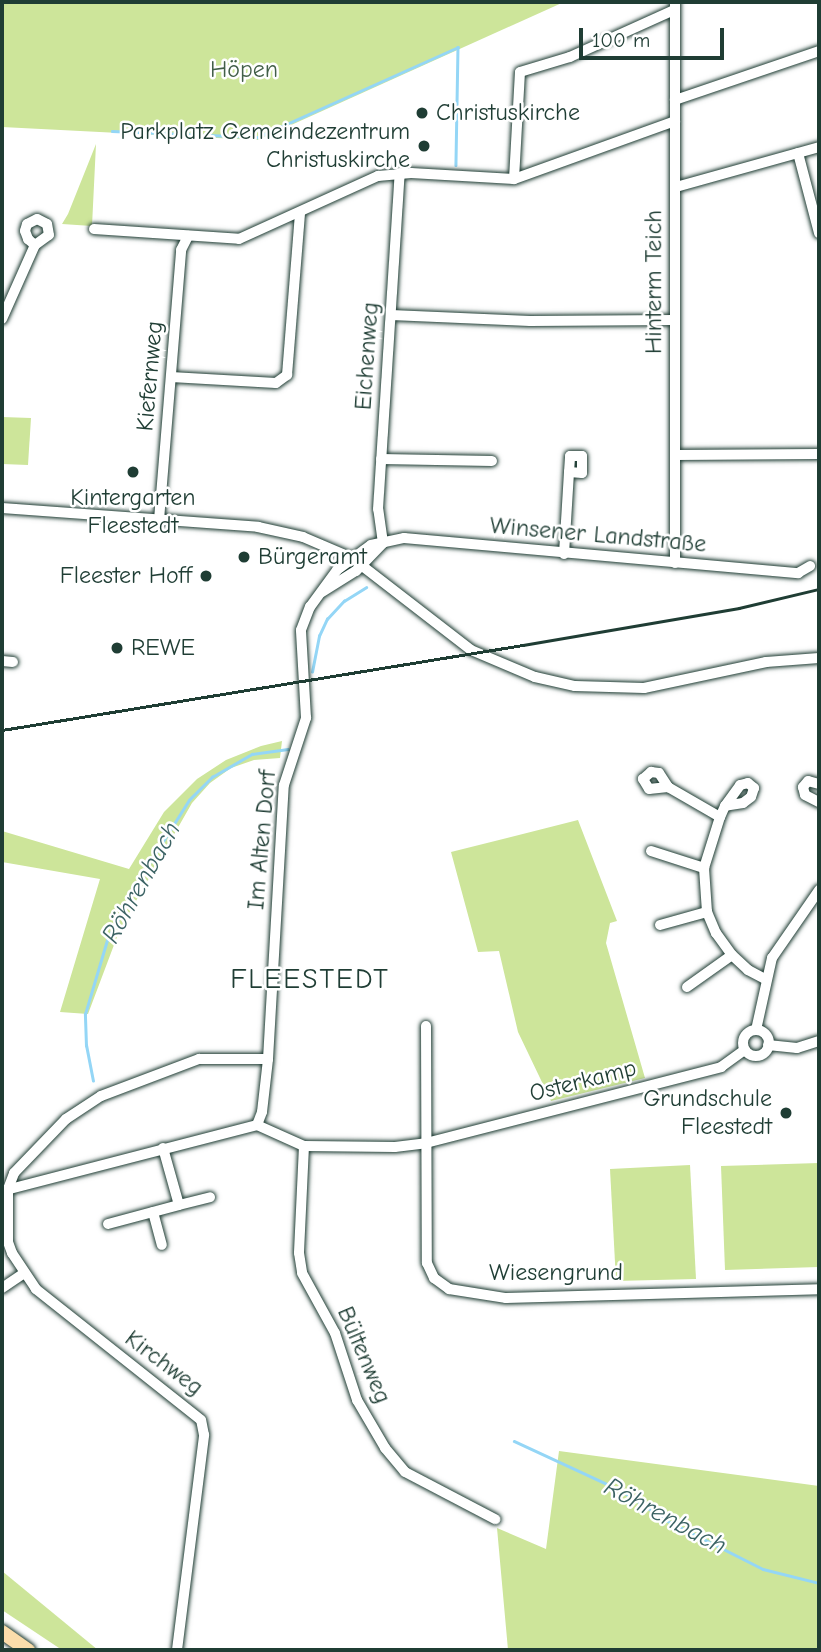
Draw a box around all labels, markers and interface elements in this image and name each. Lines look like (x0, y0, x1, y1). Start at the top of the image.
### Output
scale bar (583, 14, 728, 58)
text: 100 m (592, 28, 650, 52)
park label: Höpen (210, 56, 278, 84)
place label: Christuskirche (436, 99, 580, 127)
marker: Christuskirche (414, 105, 430, 121)
place label: Parkplatz Gemeindezentrum Christuskirche (120, 118, 410, 174)
marker: Parkplatz Gemeindezentrum Christuskirche (416, 138, 432, 154)
street label: Hinterm Teich (640, 210, 668, 354)
street label: Eichenweg (349, 301, 385, 411)
street label: Kiefernweg (131, 320, 169, 432)
marker: Kintergarten Fleestedt (125, 464, 141, 480)
place label: Kintergarten Fleestedt (70, 484, 196, 540)
street label: Winsener Landstraße (489, 511, 707, 559)
place label: Bürgeramt (258, 543, 367, 571)
marker: Bürgeramt (236, 549, 252, 565)
place label: Fleester Hoff (60, 562, 192, 590)
marker: Fleester Hoff (198, 568, 214, 584)
place label: REWE (131, 634, 195, 662)
marker: REWE (109, 640, 125, 656)
street label: Im Alten Dorf (242, 769, 282, 911)
water label: Röhrenbach (96, 817, 188, 949)
district label: FLEESTEDT (231, 962, 389, 996)
street label: Osterkamp (527, 1054, 639, 1108)
place label: Grundschule Fleestedt (643, 1085, 772, 1141)
marker: Grundschule Fleestedt (778, 1105, 794, 1121)
street label: Wiesengrund (489, 1259, 623, 1287)
street label: Bültenweg (331, 1302, 397, 1408)
street label: Kirchweg (119, 1324, 209, 1402)
water label: Röhrenbach (598, 1472, 732, 1562)

